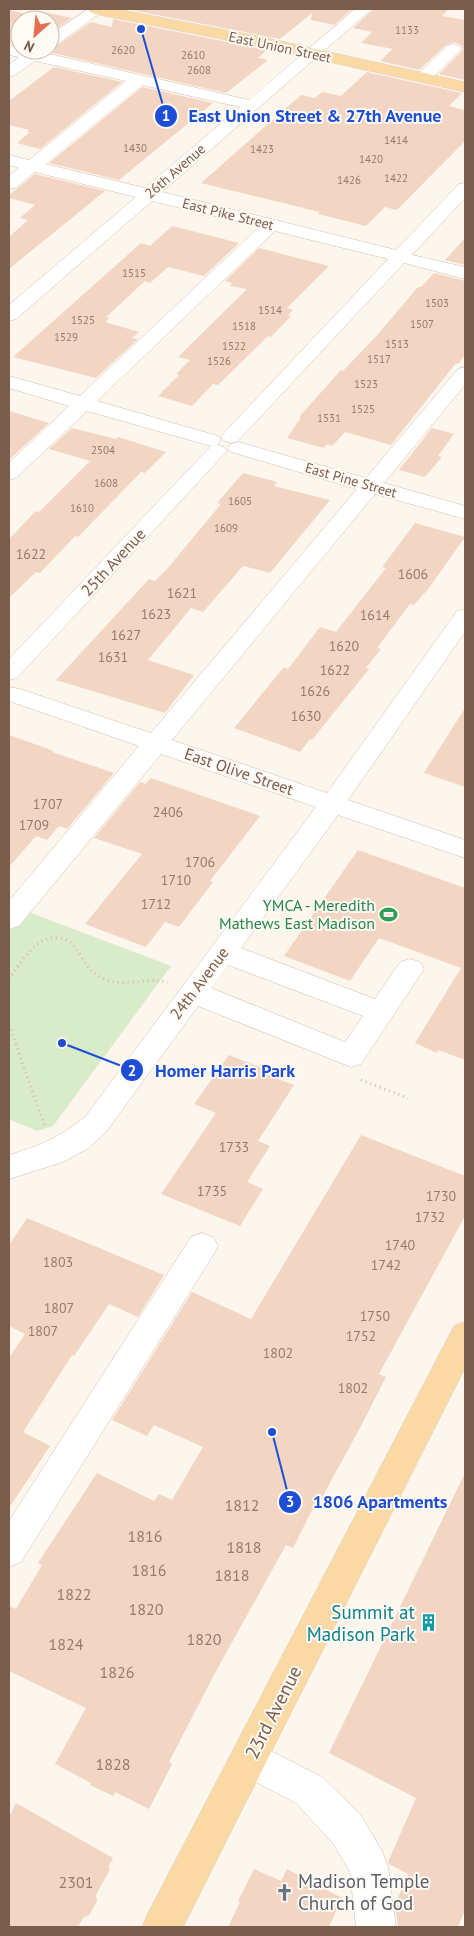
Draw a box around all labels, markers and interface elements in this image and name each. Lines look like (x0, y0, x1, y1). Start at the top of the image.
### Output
north arrow (10, 10, 60, 60)
house number: 1133 (395, 23, 419, 37)
street label: East Union Street (227, 27, 333, 67)
text: N (21, 36, 37, 57)
house number: 2620 (111, 43, 135, 57)
house number: 2610 (181, 48, 205, 62)
house number: 2608 (187, 63, 211, 77)
callout: East Union Street & 27th Avenue (154, 100, 452, 133)
text: East Union Street & 27th Avenue (189, 104, 442, 127)
text: 1 (162, 106, 170, 125)
house number: 1414 (384, 133, 408, 147)
street label: 26th Avenue (141, 140, 209, 202)
house number: 1430 (123, 141, 147, 155)
house number: 1423 (250, 142, 274, 156)
house number: 1420 (359, 152, 383, 166)
house number: 1422 (384, 171, 408, 185)
house number: 1426 (337, 173, 361, 187)
street label: East Pike Street (180, 194, 276, 234)
house number: 1515 (122, 266, 146, 280)
house number: 1503 (425, 296, 449, 310)
house number: 1514 (258, 303, 282, 317)
house number: 1525 (71, 313, 95, 327)
house number: 1507 (410, 317, 434, 331)
house number: 1518 (232, 319, 256, 333)
house number: 1529 (54, 330, 78, 344)
house number: 1513 (385, 337, 409, 351)
house number: 1522 (222, 339, 246, 353)
house number: 1517 (367, 352, 391, 366)
house number: 1526 (207, 354, 231, 368)
house number: 1523 (354, 377, 378, 391)
house number: 1525 (351, 402, 375, 416)
house number: 1531 (317, 411, 341, 425)
house number: 2504 (91, 443, 115, 457)
street label: East Pine Street (303, 458, 399, 502)
house number: 1608 (94, 476, 118, 490)
house number: 1605 (228, 494, 252, 508)
house number: 1610 (70, 501, 94, 515)
house number: 1609 (214, 521, 238, 535)
street label: 25th Avenue (77, 524, 149, 600)
house number: 1622 (16, 545, 46, 563)
house number: 1606 (398, 565, 428, 583)
house number: 1621 (167, 584, 197, 602)
house number: 1623 (141, 605, 171, 623)
house number: 1614 (360, 606, 391, 624)
house number: 1627 (111, 626, 141, 644)
house number: 1620 (329, 637, 360, 655)
house number: 1631 (98, 648, 128, 666)
house number: 1622 (320, 661, 350, 679)
house number: 1626 (300, 682, 330, 700)
house number: 1630 (291, 707, 322, 725)
street label: East Olive Street (182, 743, 297, 799)
house number: 1707 (33, 795, 63, 813)
house number: 2406 (153, 803, 183, 821)
house number: 1709 (19, 816, 49, 834)
house number: 1706 (185, 853, 215, 871)
house number: 1710 (161, 871, 192, 889)
house number: 1712 (141, 895, 171, 913)
place label: YMCA - Meredith Mathews East Madison (219, 895, 375, 933)
sports icon: YMCA - Meredith Mathews East Madison (379, 904, 399, 924)
street label: 24th Avenue (165, 943, 233, 1023)
callout: Homer Harris Park (120, 1054, 305, 1087)
text: Homer Harris Park (155, 1059, 295, 1082)
text: 2 (128, 1061, 136, 1080)
house number: 1733 (219, 1138, 249, 1156)
house number: 1735 (197, 1182, 227, 1200)
house number: 1730 (426, 1187, 457, 1205)
house number: 1732 (415, 1208, 445, 1226)
house number: 1740 (385, 1236, 416, 1254)
house number: 1803 (43, 1253, 73, 1271)
house number: 1742 (371, 1256, 401, 1274)
house number: 1807 (44, 1299, 74, 1317)
house number: 1750 (360, 1307, 391, 1325)
house number: 1807 (28, 1322, 58, 1340)
house number: 1752 (346, 1327, 376, 1345)
house number: 1802 (263, 1344, 293, 1362)
house number: 1802 (338, 1379, 368, 1397)
callout: 1806 Apartments (277, 1486, 458, 1519)
text: 1806 Apartments (313, 1490, 448, 1513)
text: 3 (286, 1492, 294, 1511)
house number: 1812 (225, 1495, 259, 1515)
house number: 1816 (128, 1526, 162, 1546)
house number: 1818 (227, 1537, 261, 1557)
house number: 1816 (132, 1560, 166, 1580)
house number: 1818 (215, 1565, 249, 1585)
house number: 1822 (57, 1584, 91, 1604)
house number: 1820 (129, 1599, 164, 1619)
place label: Summit at Madison Park (307, 1600, 416, 1646)
building icon: Summit at Madison Park (419, 1613, 439, 1633)
house number: 1820 (187, 1629, 222, 1649)
house number: 1824 (49, 1634, 84, 1654)
street label: 23rd Avenue (239, 1661, 307, 1763)
house number: 1826 (100, 1662, 134, 1682)
house number: 1828 (96, 1754, 130, 1774)
place label: Madison Temple Church of God (298, 1869, 430, 1915)
house number: 2301 (59, 1872, 93, 1892)
church icon: Madison Temple Church of God (274, 1882, 294, 1902)

